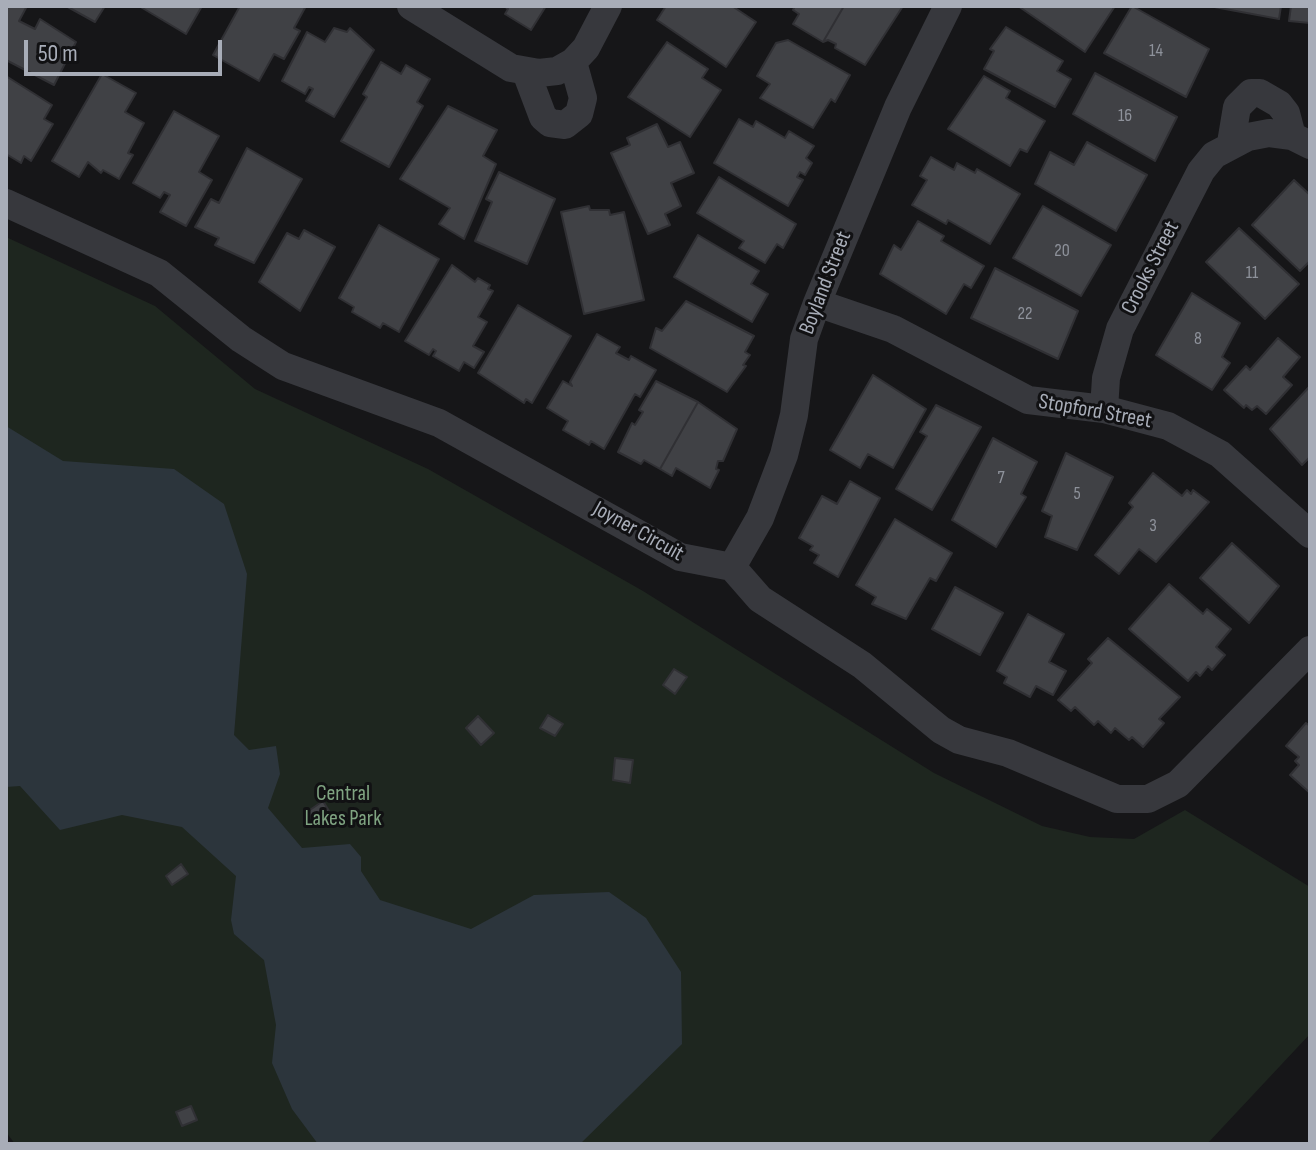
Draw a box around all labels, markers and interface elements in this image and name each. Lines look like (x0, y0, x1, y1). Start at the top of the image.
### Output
scale bar (28, 24, 226, 74)
text: 50 m (38, 39, 78, 68)
house number: 14 (1149, 40, 1163, 62)
house number: 16 (1118, 105, 1132, 127)
street label: Crooks Street (1116, 217, 1186, 319)
street label: Boyland Street (794, 228, 858, 338)
house number: 20 (1054, 240, 1070, 262)
house number: 11 (1246, 262, 1258, 284)
house number: 22 (1018, 303, 1032, 325)
house number: 8 (1194, 328, 1202, 350)
street label: Stopford Street (1036, 389, 1154, 435)
house number: 7 (997, 467, 1005, 489)
house number: 5 (1073, 483, 1081, 505)
street label: Joyner Circuit (588, 496, 688, 568)
house number: 3 (1149, 515, 1157, 537)
park label: Central Lakes Park (304, 781, 382, 832)

